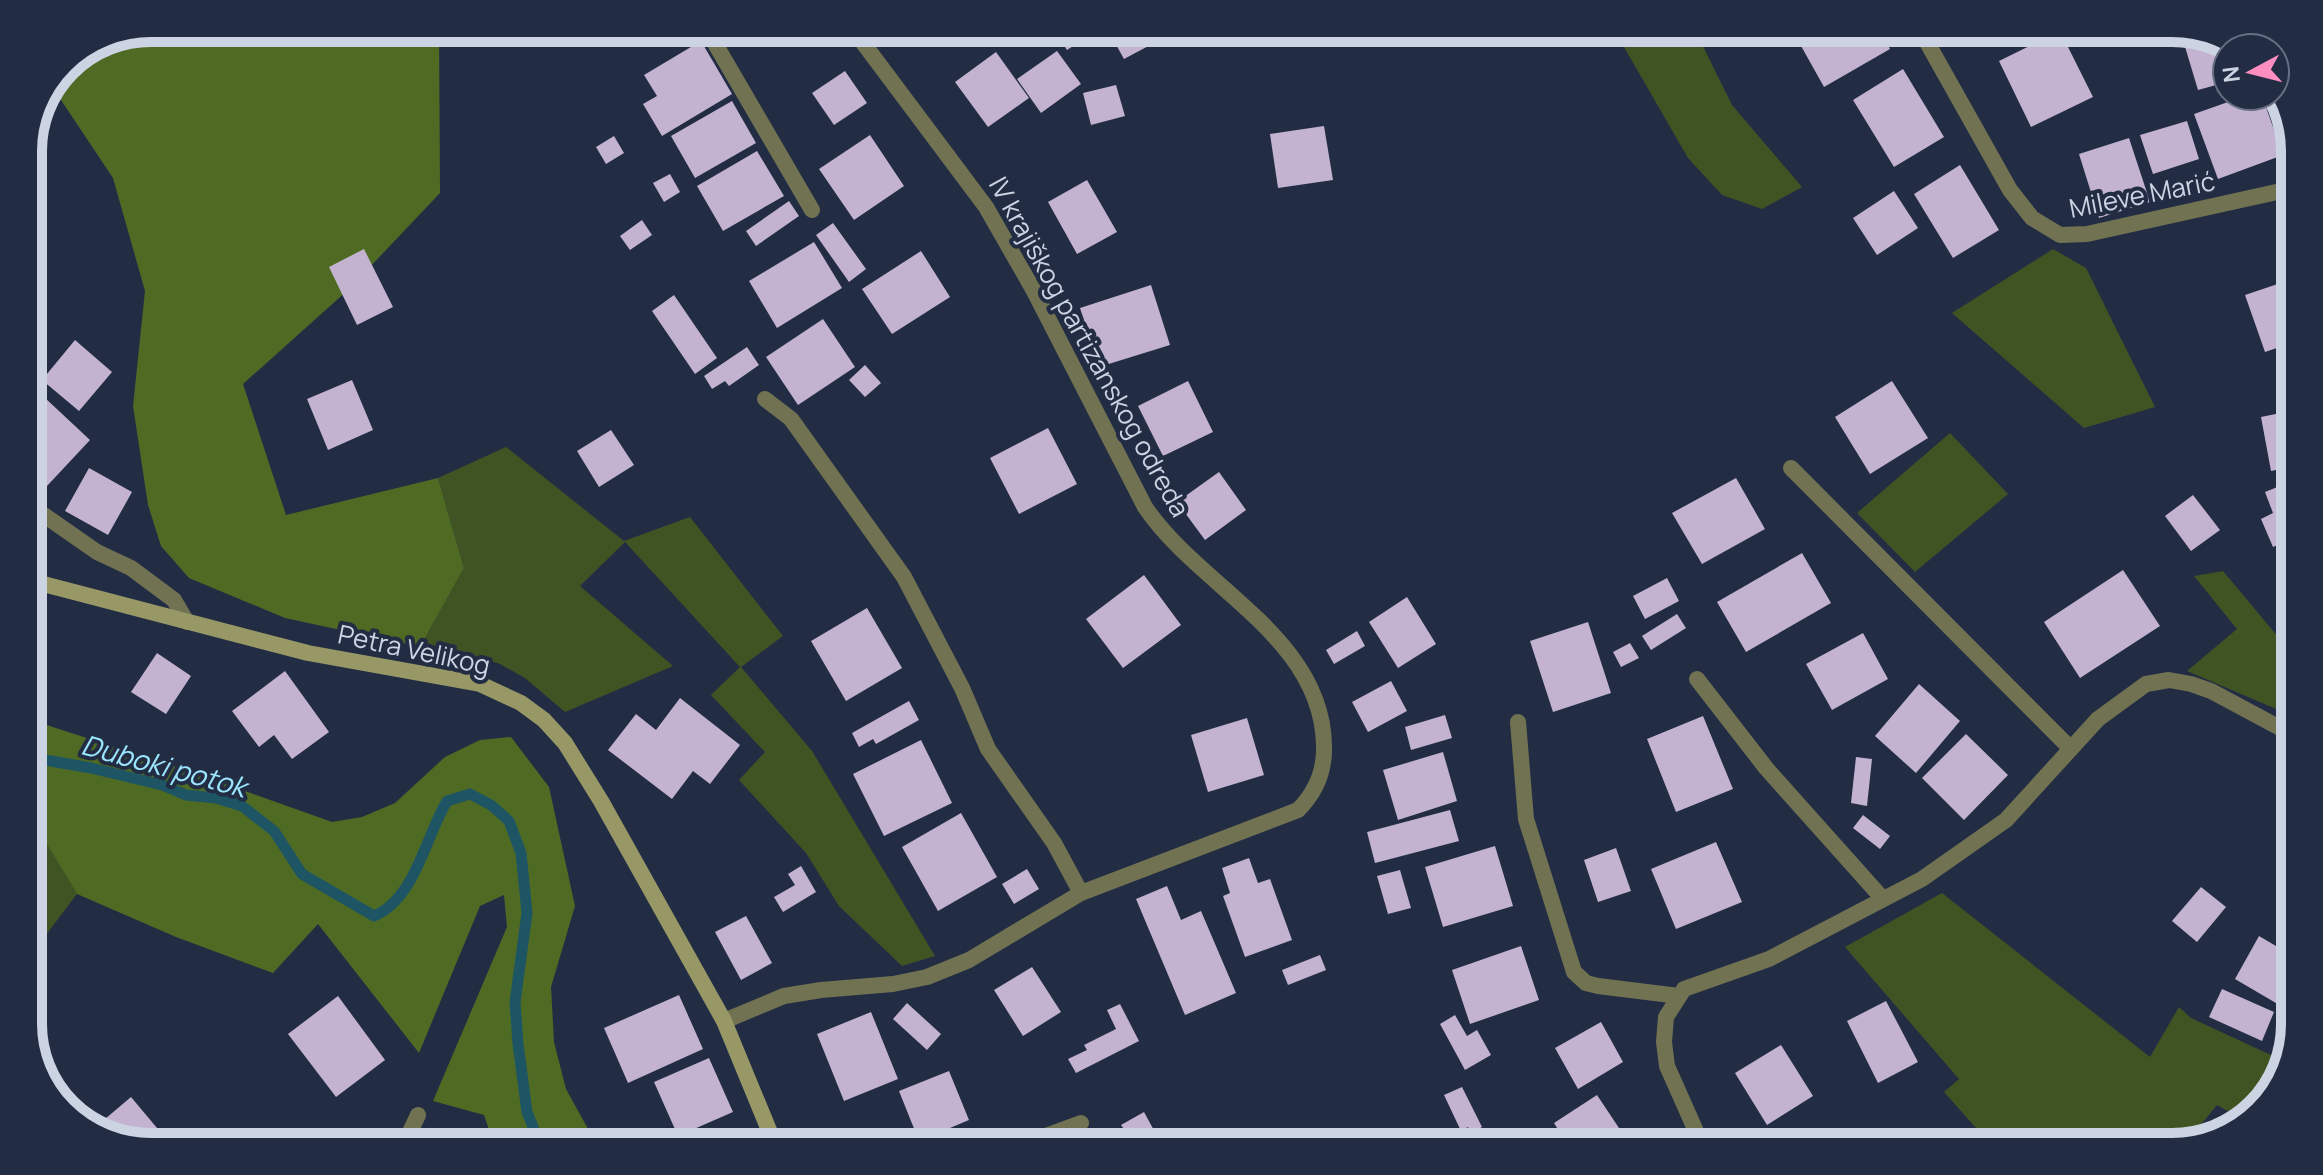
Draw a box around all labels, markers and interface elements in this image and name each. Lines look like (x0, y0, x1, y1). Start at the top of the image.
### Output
north arrow (2211, 32, 2291, 112)
text: N (2215, 65, 2247, 84)
street label: Mileve Marić (2066, 162, 2218, 226)
street label: IV krajiškog partizanskog odreda (981, 170, 1199, 523)
street label: Petra Velikog (335, 615, 494, 683)
water label: Duboki potok (78, 725, 255, 806)

